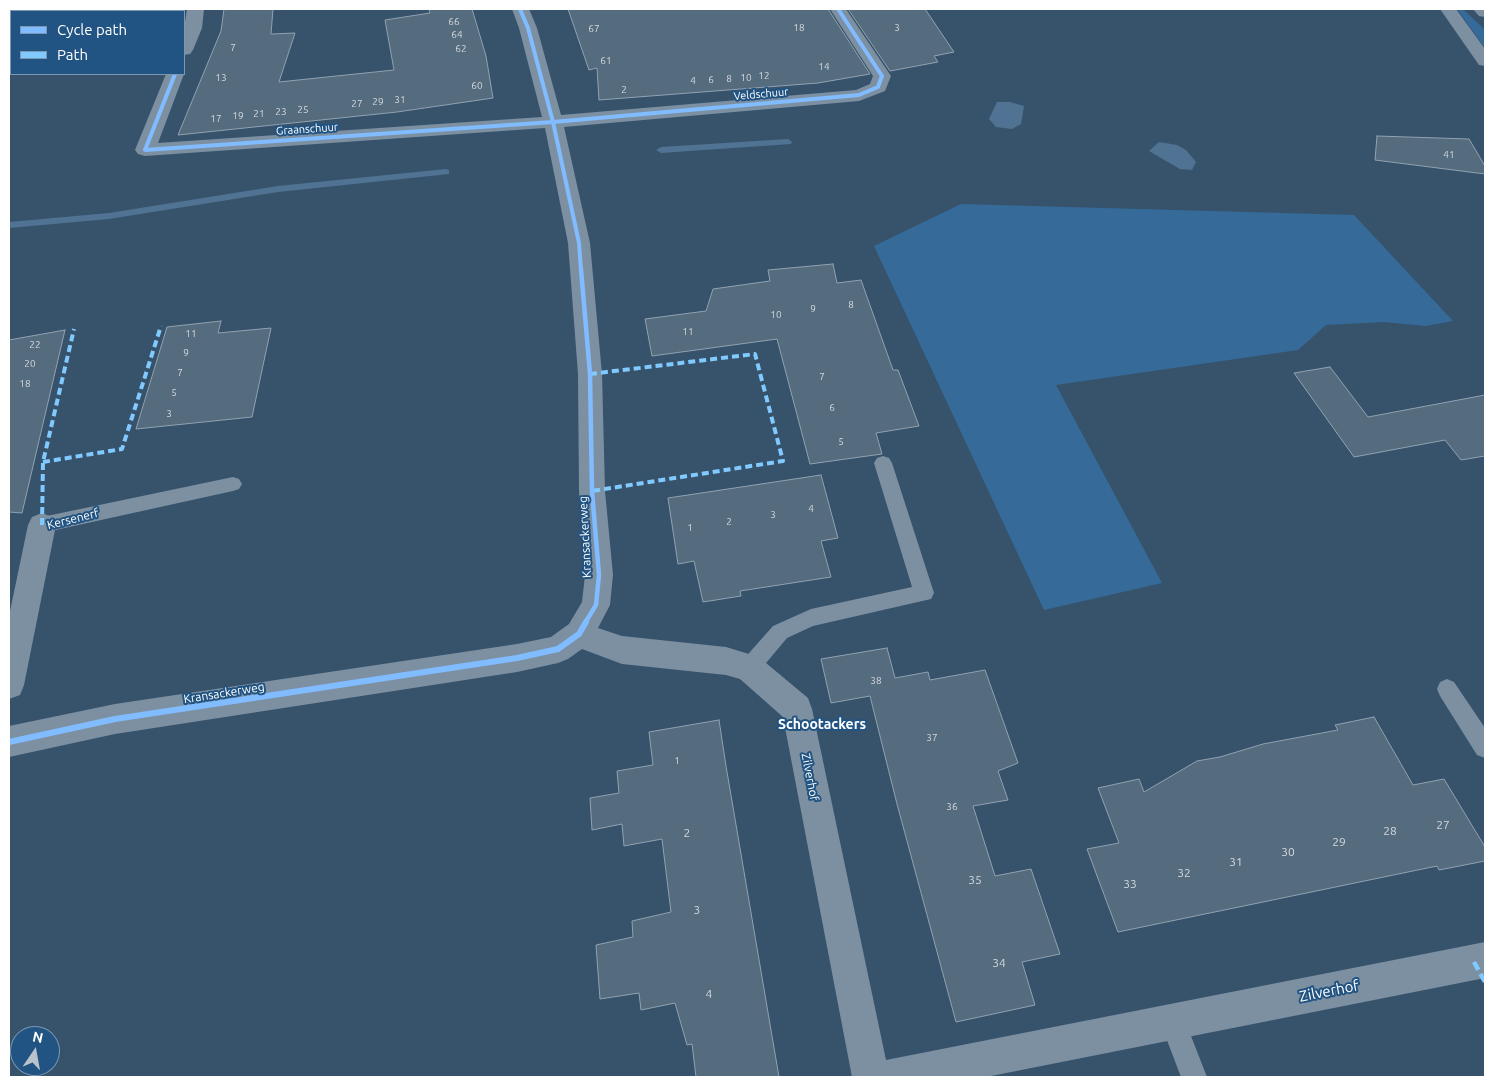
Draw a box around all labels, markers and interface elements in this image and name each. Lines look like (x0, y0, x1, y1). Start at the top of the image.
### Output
legend (10, 10, 185, 75)
house number: 66 (448, 16, 460, 28)
text: Cycle path (57, 21, 127, 38)
house number: 18 (793, 22, 805, 34)
house number: 3 (894, 22, 900, 34)
house number: 67 (588, 23, 600, 35)
house number: 64 (451, 29, 463, 41)
house number: 7 (230, 42, 236, 54)
house number: 62 (455, 43, 467, 55)
text: Path (57, 46, 88, 63)
house number: 61 (600, 55, 612, 67)
house number: 14 (818, 61, 830, 73)
house number: 12 (758, 70, 770, 82)
house number: 13 (215, 72, 227, 84)
house number: 10 (740, 72, 752, 84)
house number: 8 (726, 73, 732, 85)
house number: 6 (708, 74, 714, 86)
house number: 4 (690, 75, 696, 87)
house number: 60 (471, 80, 483, 92)
house number: 2 (621, 84, 627, 96)
street label: Veldschuur (733, 85, 789, 103)
house number: 31 (394, 94, 406, 106)
house number: 29 (372, 96, 384, 108)
house number: 27 (351, 98, 363, 110)
house number: 25 (297, 104, 309, 116)
house number: 23 (275, 106, 287, 118)
house number: 21 (253, 108, 265, 120)
house number: 19 (232, 110, 244, 122)
house number: 17 (210, 113, 222, 125)
street label: Graanschuur (276, 120, 338, 138)
house number: 41 (1443, 149, 1455, 161)
house number: 8 (848, 299, 854, 311)
house number: 9 (810, 303, 816, 315)
house number: 10 (770, 309, 782, 321)
house number: 11 (682, 326, 694, 338)
house number: 11 (185, 328, 197, 340)
house number: 22 (29, 339, 41, 351)
house number: 9 (183, 347, 189, 359)
house number: 20 (24, 358, 36, 370)
house number: 7 (177, 367, 183, 379)
house number: 7 (819, 371, 825, 383)
house number: 18 (19, 378, 31, 390)
house number: 5 (171, 387, 177, 399)
house number: 6 (829, 402, 835, 414)
house number: 3 (166, 408, 172, 420)
house number: 5 (838, 436, 844, 448)
street label: Kransackerweg (576, 496, 594, 578)
house number: 4 (808, 503, 814, 515)
street label: Kersenerf (46, 506, 100, 532)
house number: 3 (770, 509, 776, 521)
house number: 2 (726, 516, 732, 528)
house number: 1 (687, 522, 693, 534)
house number: 38 (870, 675, 882, 687)
street label: Kransackerweg (182, 679, 266, 707)
district label: Schootackers (778, 716, 866, 732)
house number: 37 (926, 732, 938, 744)
street label: Zilverhof (798, 752, 822, 802)
house number: 1 (674, 755, 680, 767)
house number: 36 (946, 801, 958, 813)
house number: 27 (1436, 818, 1450, 832)
house number: 28 (1383, 824, 1397, 838)
house number: 2 (684, 826, 690, 840)
house number: 29 (1332, 835, 1346, 849)
house number: 30 (1281, 845, 1295, 859)
house number: 31 (1229, 855, 1243, 869)
house number: 32 (1177, 866, 1191, 880)
house number: 35 (968, 873, 982, 887)
house number: 33 (1123, 877, 1137, 891)
house number: 3 (694, 903, 700, 917)
house number: 34 (992, 956, 1006, 970)
street label: Zilverhof (1298, 976, 1360, 1006)
house number: 4 (706, 987, 712, 1001)
north arrow (10, 1026, 60, 1076)
text: N (31, 1028, 45, 1046)

